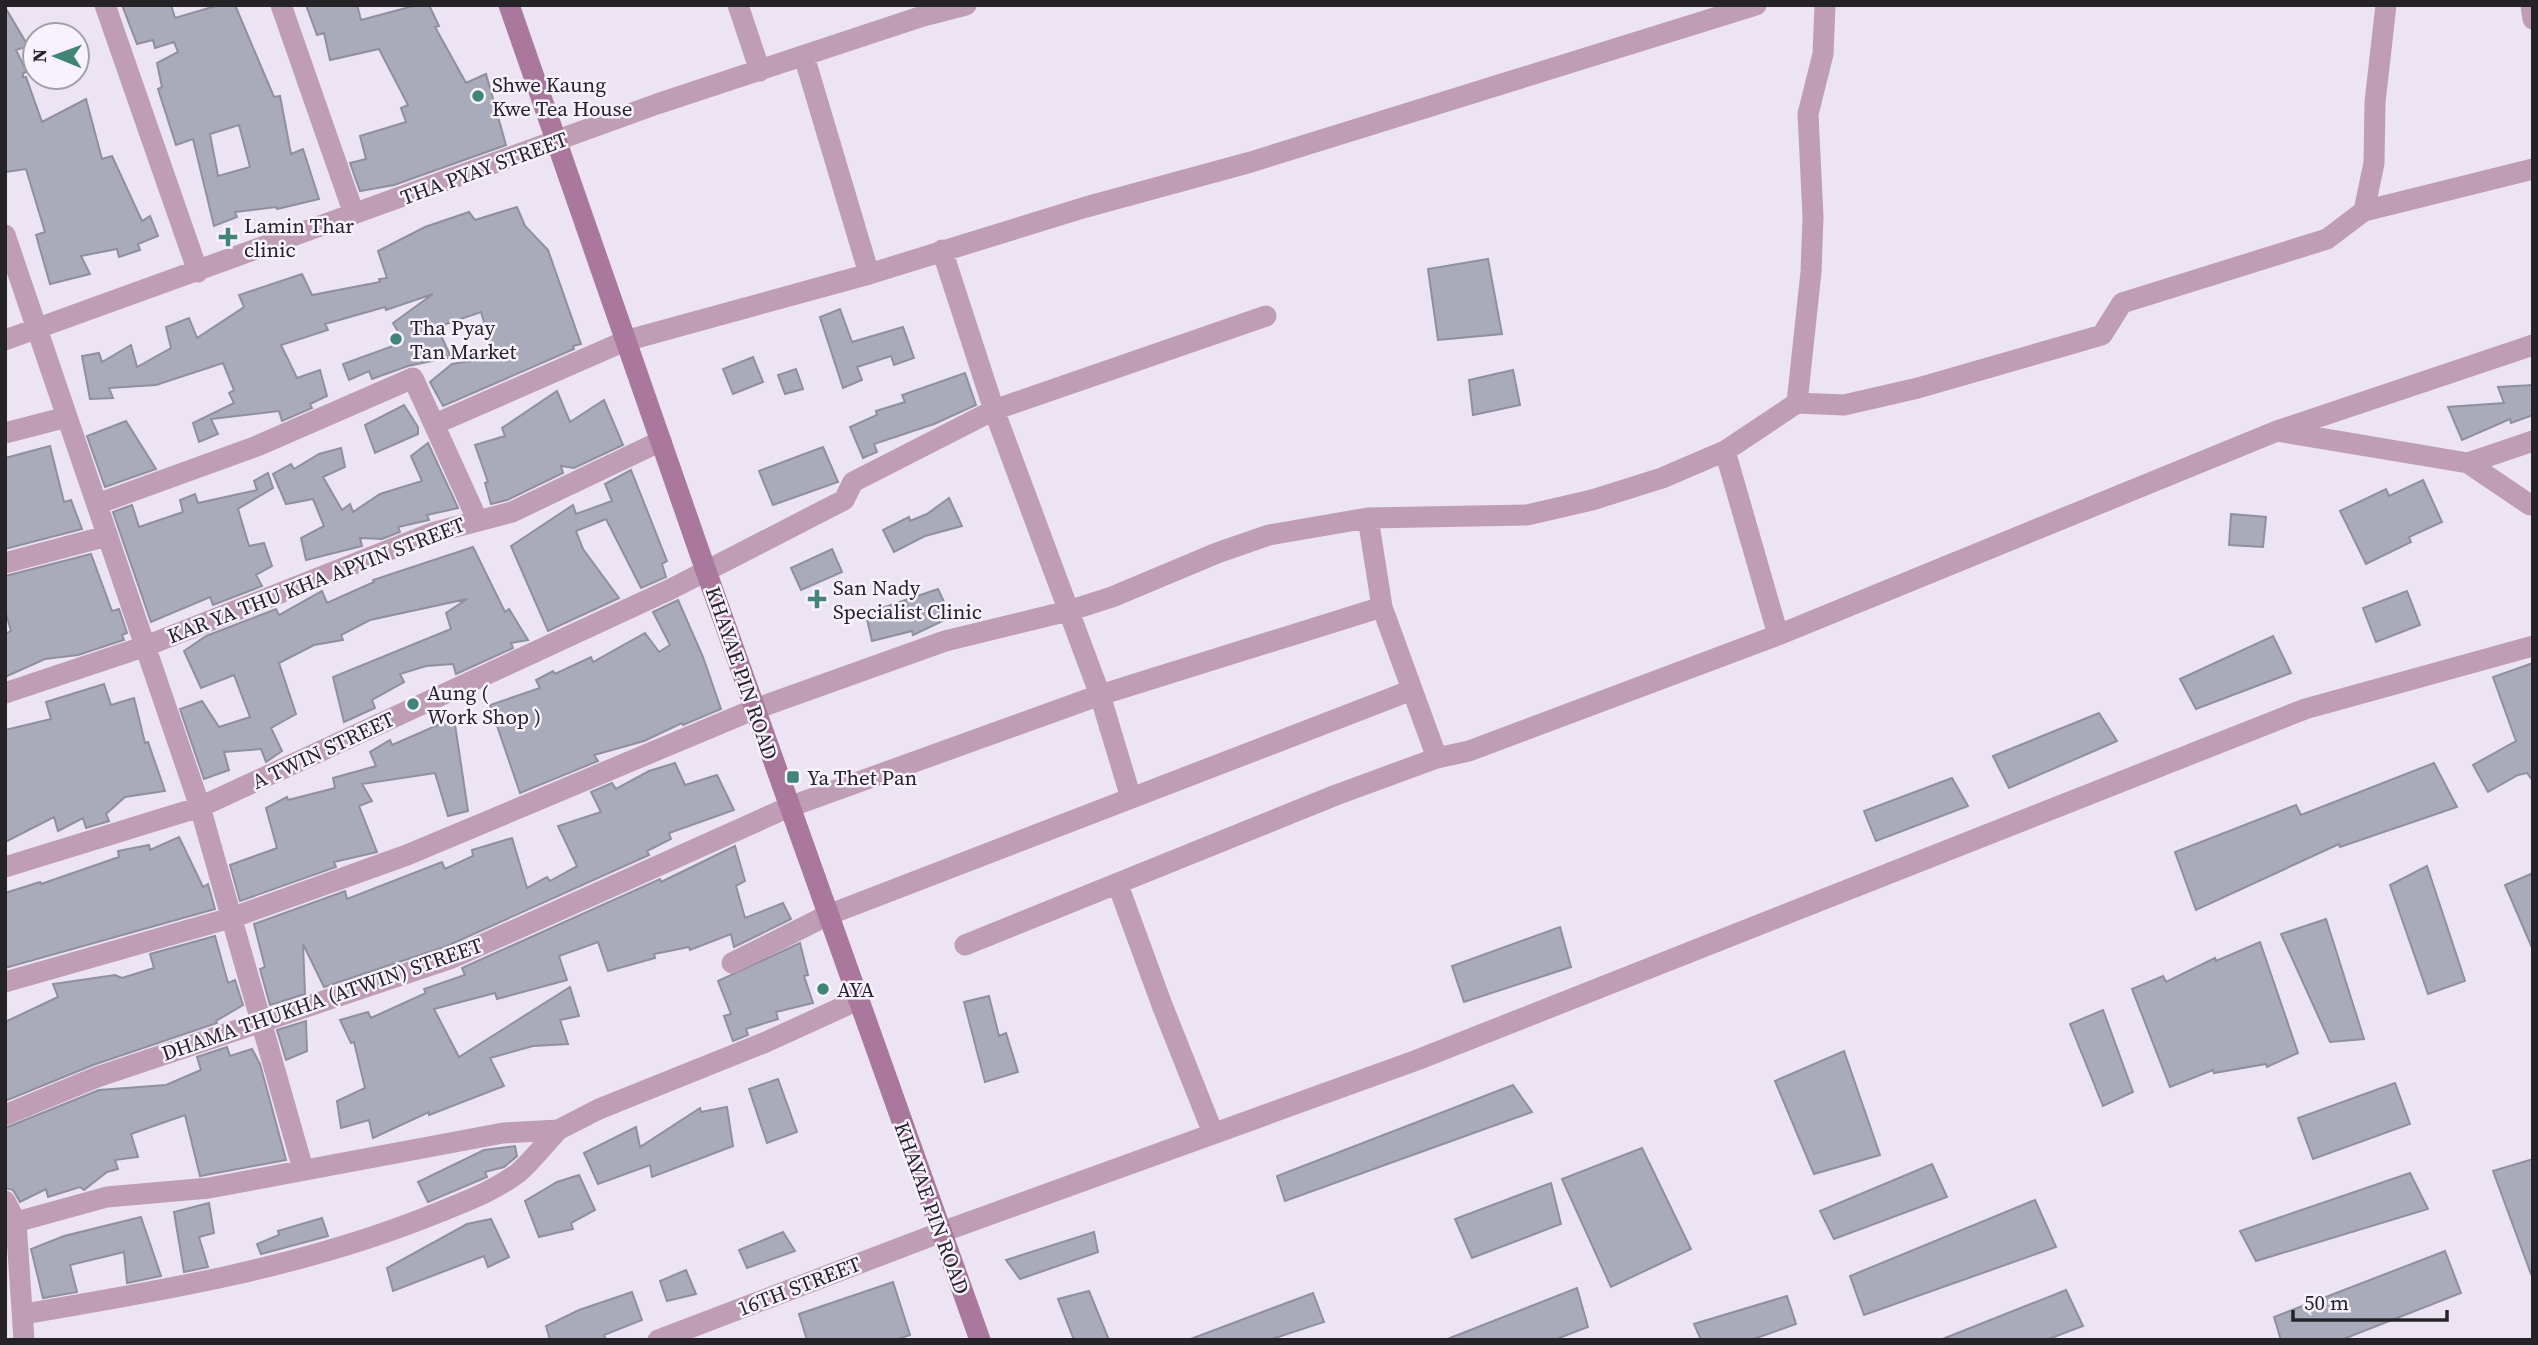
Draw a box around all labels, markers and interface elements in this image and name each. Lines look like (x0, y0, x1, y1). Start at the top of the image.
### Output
north arrow (21, 21, 91, 91)
text: N (26, 48, 52, 63)
place label: Shwe Kaung Kwe Tea House (492, 70, 632, 123)
marker: Shwe Kaung Kwe Tea House (470, 88, 486, 104)
street label: THA PYAY STREET (396, 124, 572, 212)
place label: Lamin Thar clinic (244, 211, 354, 264)
marker: Lamin Thar clinic (218, 227, 238, 247)
place label: Tha Pyay Tan Market (410, 313, 517, 366)
marker: Tha Pyay Tan Market (388, 331, 404, 347)
street label: KAR YA THU KHA APYIN STREET (163, 510, 469, 650)
place label: San Nady Specialist Clinic (833, 573, 982, 626)
street label: KHAYAE PIN ROAD (699, 582, 785, 764)
marker: San Nady Specialist Clinic (807, 589, 827, 609)
place label: Aung ( Work Shop ) (427, 678, 541, 731)
marker: Aung ( Work Shop ) (405, 696, 421, 712)
street label: A TWIN STREET (247, 704, 399, 796)
place label: Ya Thet Pan (807, 763, 917, 792)
marker: Ya Thet Pan (785, 769, 801, 785)
street label: DHAMA THUKHA (ATWIN) STREET (158, 930, 487, 1068)
place label: AYA (837, 975, 874, 1004)
marker: AYA (815, 981, 831, 997)
street label: KHAYAE PIN ROAD (887, 1118, 977, 1298)
street label: 16TH STREET (733, 1249, 865, 1323)
scale bar (2293, 1278, 2447, 1322)
text: 50 m (2304, 1288, 2349, 1317)

